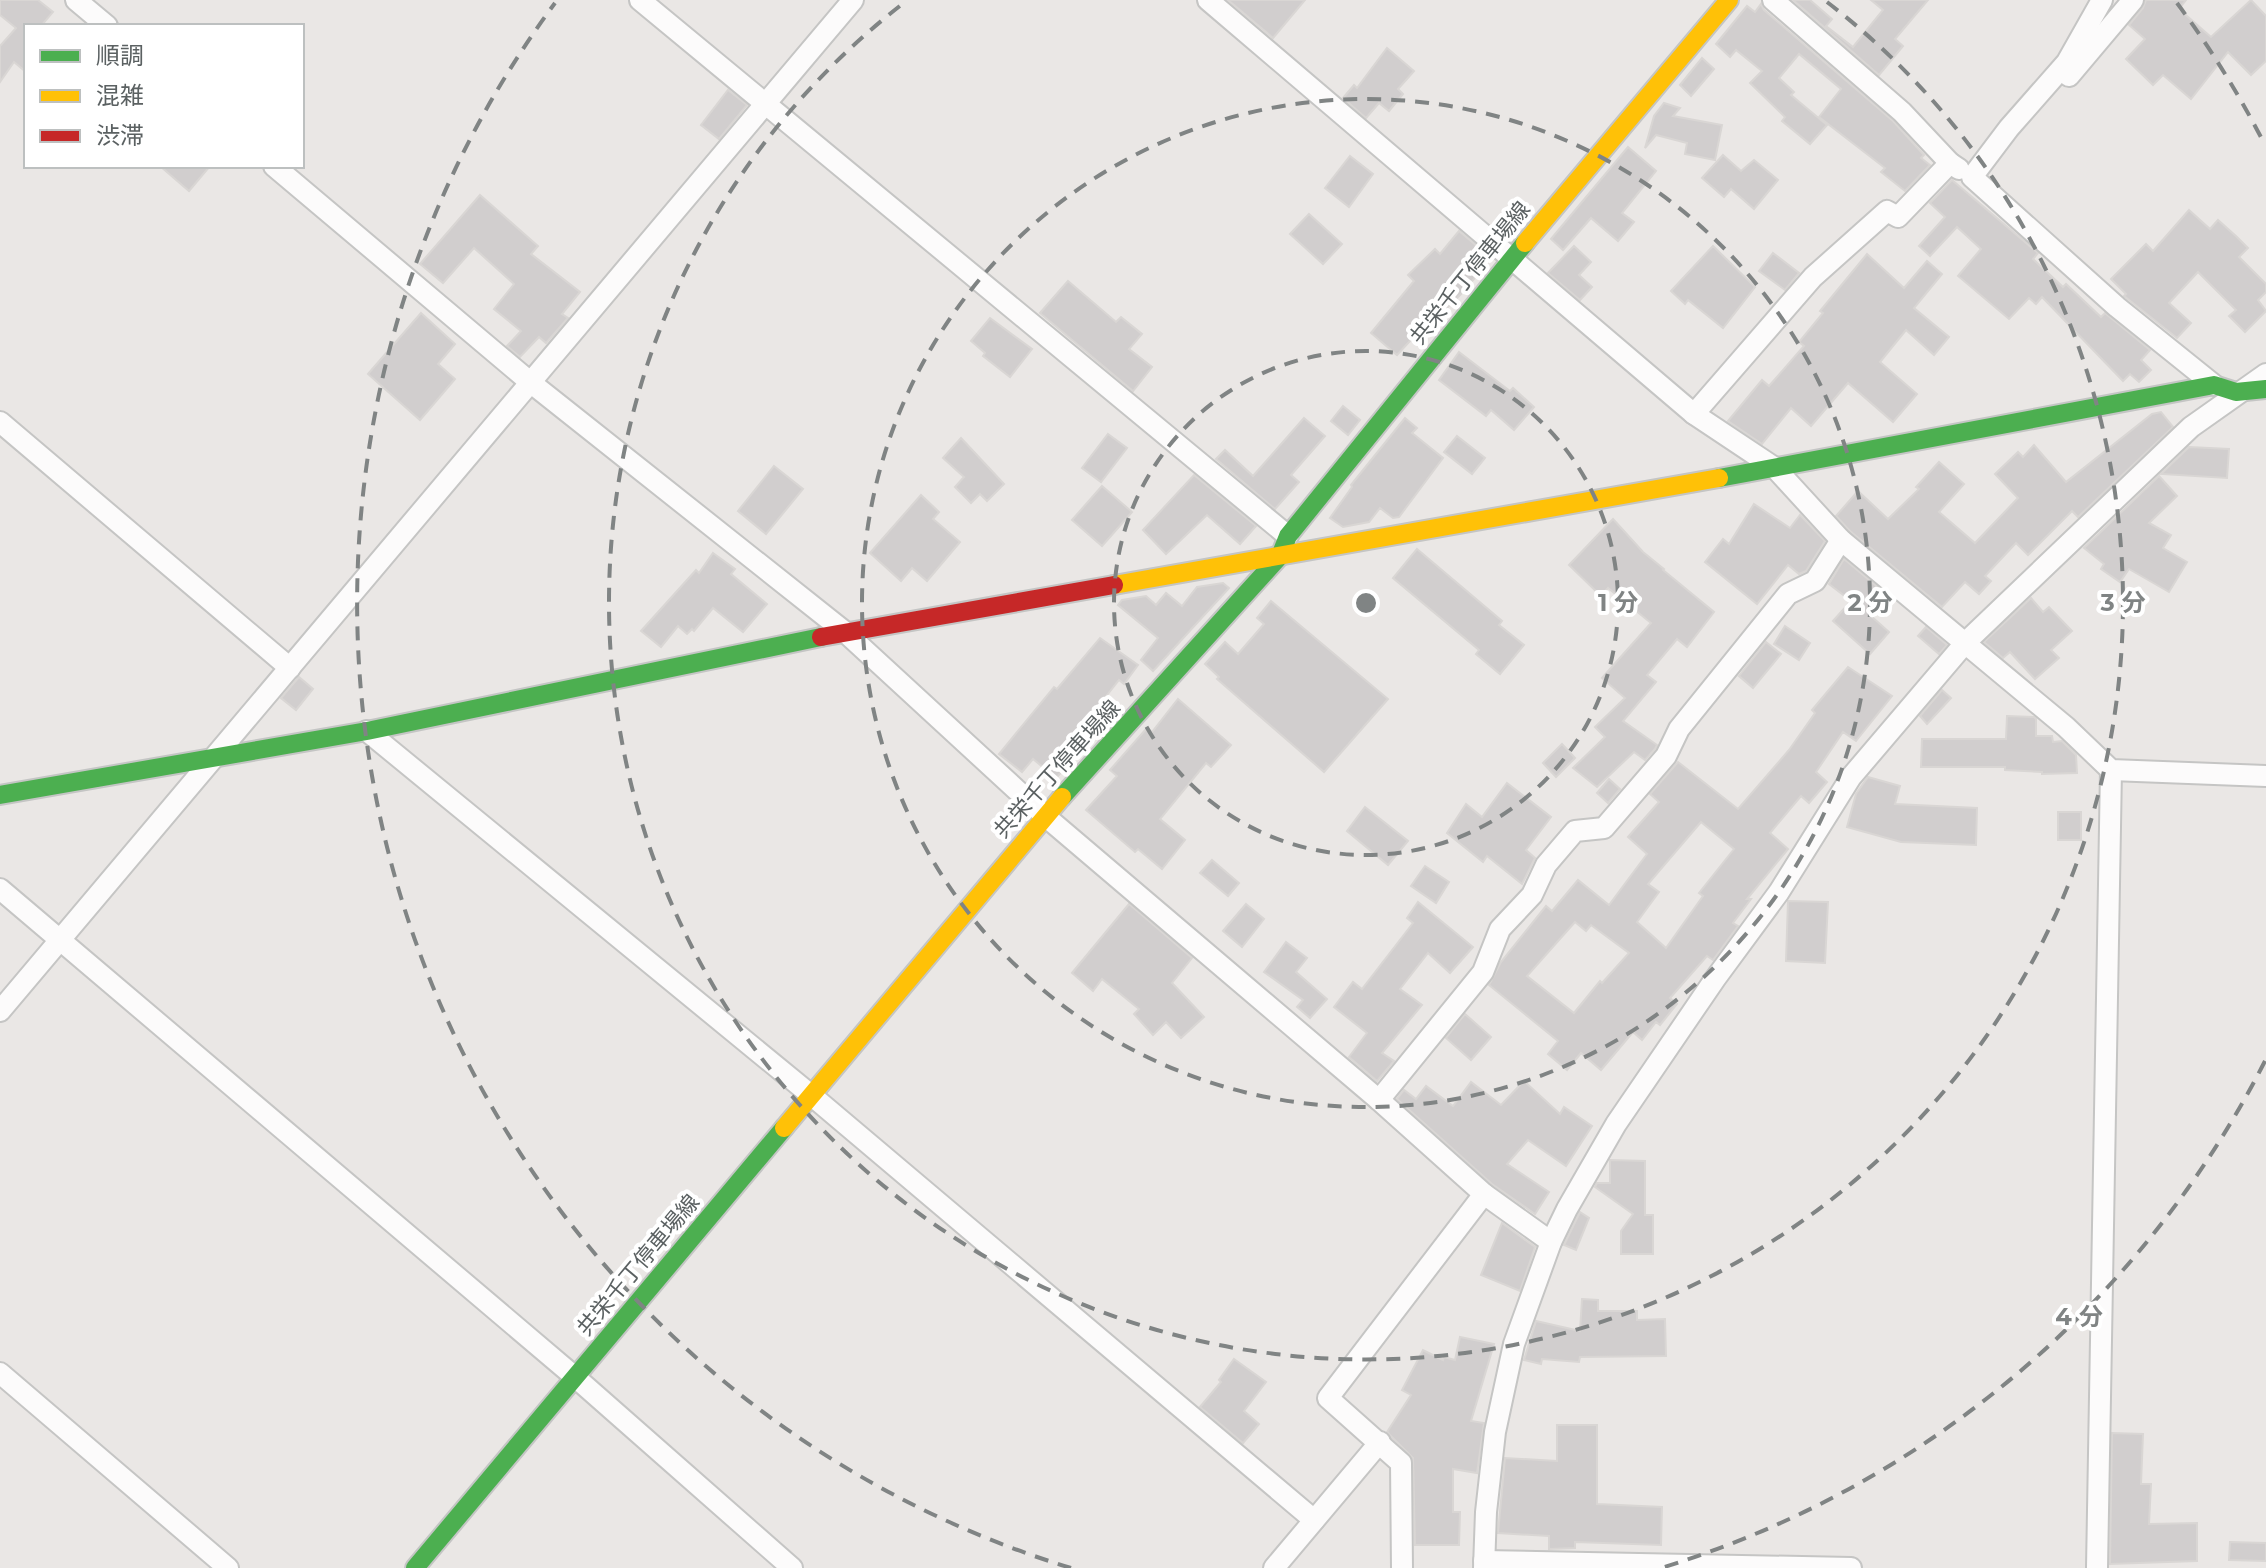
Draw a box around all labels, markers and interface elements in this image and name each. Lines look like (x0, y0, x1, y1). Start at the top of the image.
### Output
legend (24, 24, 304, 168)
text: 順調 (96, 41, 144, 70)
text: 混雑 (96, 81, 144, 110)
text: 渋滞 (96, 121, 144, 150)
street label: 共栄千丁停車場線 (1404, 196, 1536, 350)
text: 1 分 (1598, 588, 1638, 617)
text: 2 分 (1848, 588, 1892, 617)
text: 3 分 (2100, 588, 2146, 617)
centre of rings (1352, 589, 1380, 617)
street label: 共栄千丁停車場線 (988, 695, 1126, 843)
street label: 共栄千丁停車場線 (571, 1189, 705, 1341)
text: 4 分 (2055, 1302, 2103, 1331)

